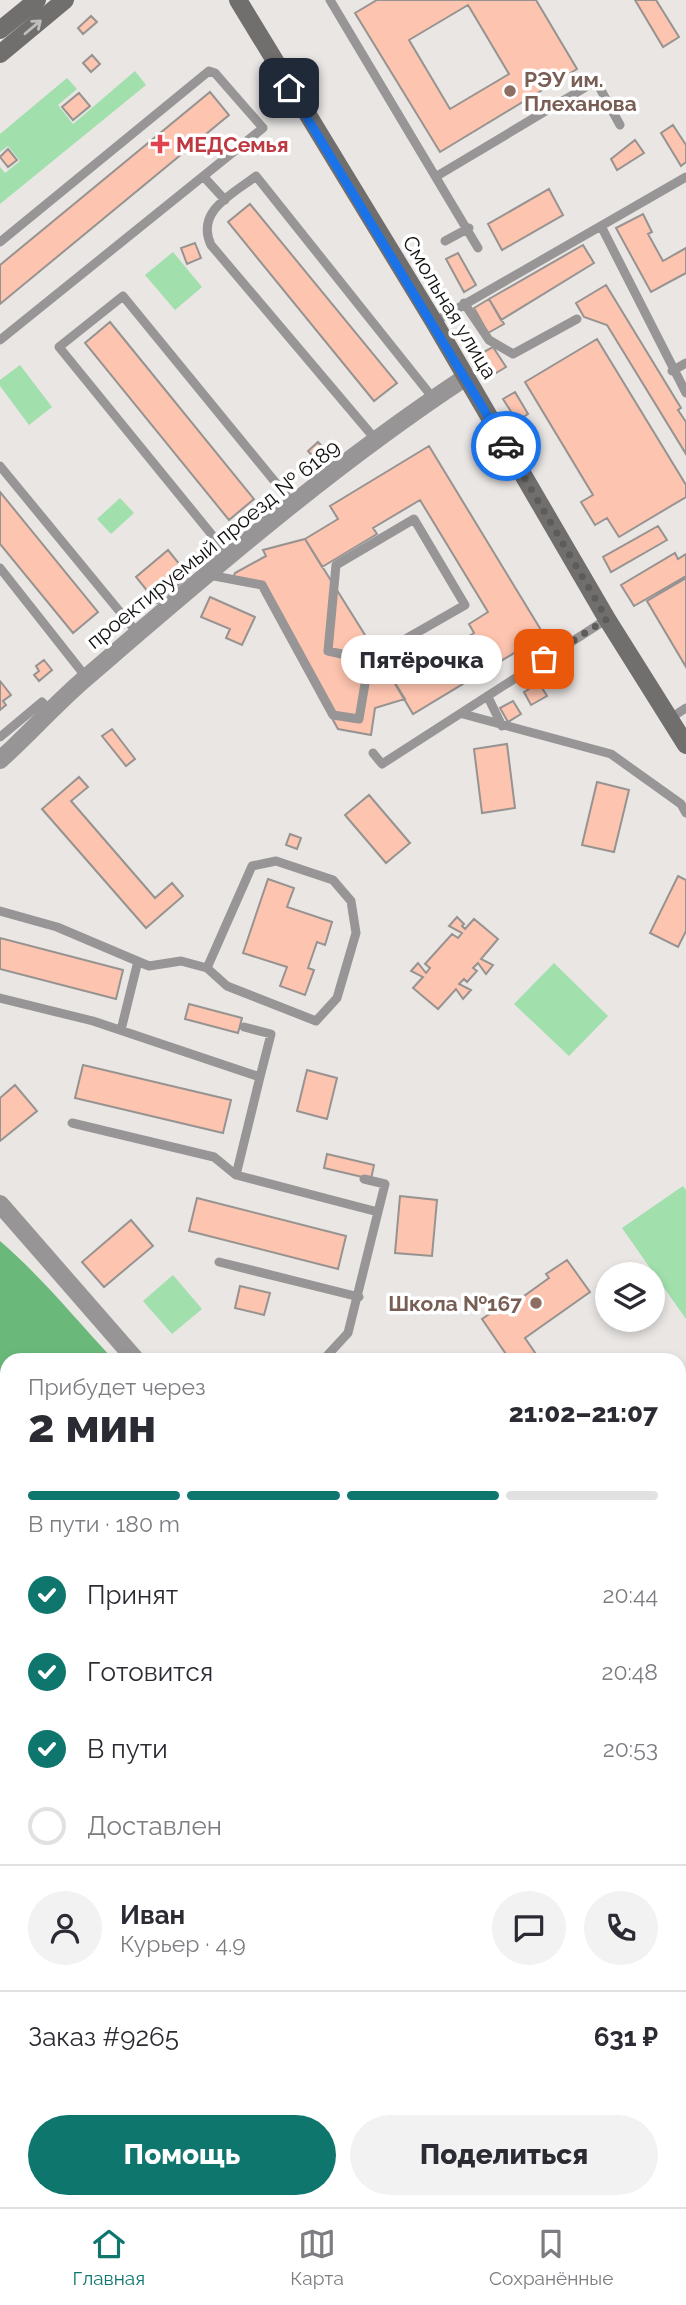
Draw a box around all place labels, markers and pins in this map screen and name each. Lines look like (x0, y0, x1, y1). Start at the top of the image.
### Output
pin (259, 58, 319, 118)
place label: РЭУ им. Плеханова (524, 67, 637, 116)
marker: РЭУ им. Плеханова (502, 83, 518, 99)
place label: МЕДСемья (176, 132, 289, 157)
marker: МЕДСемья (150, 134, 170, 154)
pin (514, 629, 574, 689)
callout: Пятёрочка (341, 634, 502, 684)
place label: Школа №167 (388, 1291, 522, 1316)
marker: Школа №167 (528, 1295, 544, 1311)

